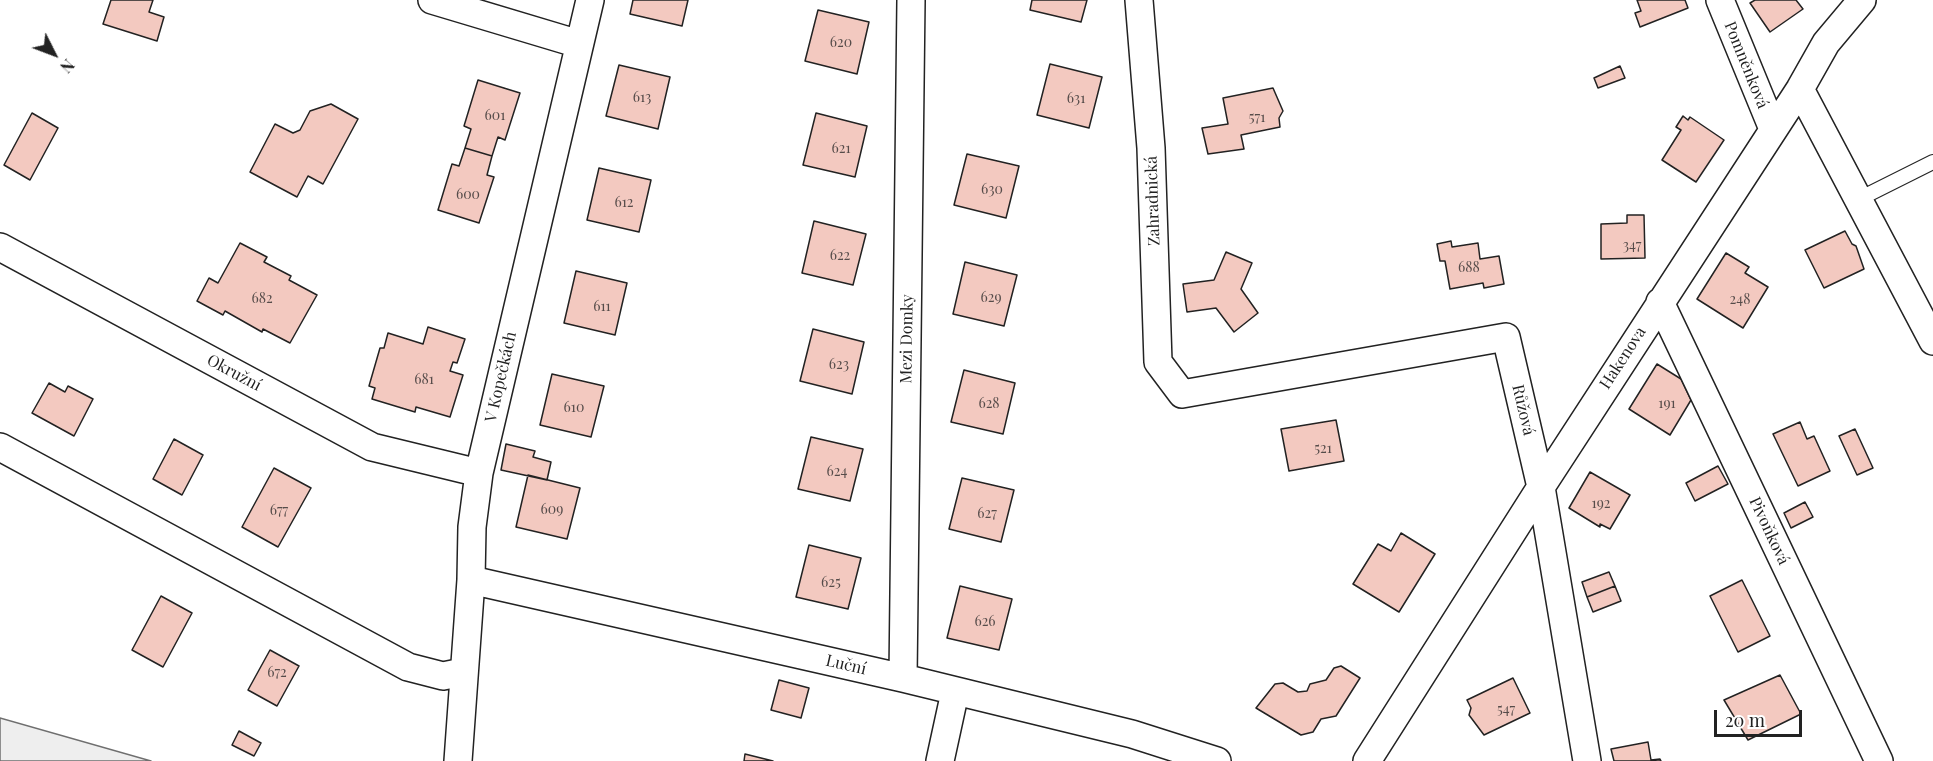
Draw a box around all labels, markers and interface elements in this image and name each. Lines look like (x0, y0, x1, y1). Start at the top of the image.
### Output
street label: Pomněnková (1720, 19, 1772, 111)
north arrow (24, 24, 84, 84)
house number: 620 (830, 35, 852, 51)
text: N (56, 55, 79, 78)
house number: 613 (633, 90, 651, 106)
house number: 631 (1067, 91, 1085, 107)
house number: 601 (485, 108, 505, 124)
house number: 571 (1249, 110, 1265, 126)
house number: 621 (831, 141, 851, 157)
street label: Zahradnická (1142, 156, 1164, 246)
house number: 630 (981, 182, 1003, 198)
house number: 600 (456, 187, 480, 203)
house number: 612 (614, 195, 634, 211)
house number: 347 (1623, 238, 1641, 254)
house number: 622 (830, 248, 850, 264)
house number: 688 (1458, 260, 1480, 276)
house number: 629 (980, 290, 1002, 306)
house number: 682 (251, 291, 273, 307)
house number: 248 (1730, 292, 1750, 308)
street label: Mezi Domky (897, 294, 917, 384)
house number: 611 (593, 299, 611, 315)
street label: Hakenova (1596, 323, 1650, 393)
street label: V Kopečkách (481, 330, 521, 424)
street label: Okružní (204, 351, 264, 395)
house number: 623 (829, 357, 849, 373)
house number: 681 (414, 372, 434, 388)
street label: Růžová (1508, 383, 1538, 437)
house number: 628 (978, 396, 1000, 412)
house number: 191 (1658, 396, 1676, 412)
house number: 610 (564, 400, 584, 416)
house number: 521 (1314, 441, 1332, 457)
house number: 624 (827, 464, 847, 480)
street label: Pivoňková (1745, 494, 1793, 568)
house number: 192 (1591, 496, 1611, 512)
house number: 609 (541, 502, 563, 518)
house number: 677 (270, 503, 288, 519)
house number: 627 (977, 506, 997, 522)
house number: 625 (821, 575, 841, 591)
house number: 626 (974, 614, 996, 630)
street label: Luční (824, 651, 868, 679)
house number: 672 (267, 665, 287, 681)
scale bar (1717, 698, 1806, 736)
house number: 547 (1497, 702, 1515, 718)
text: 20 m (1725, 708, 1765, 732)

